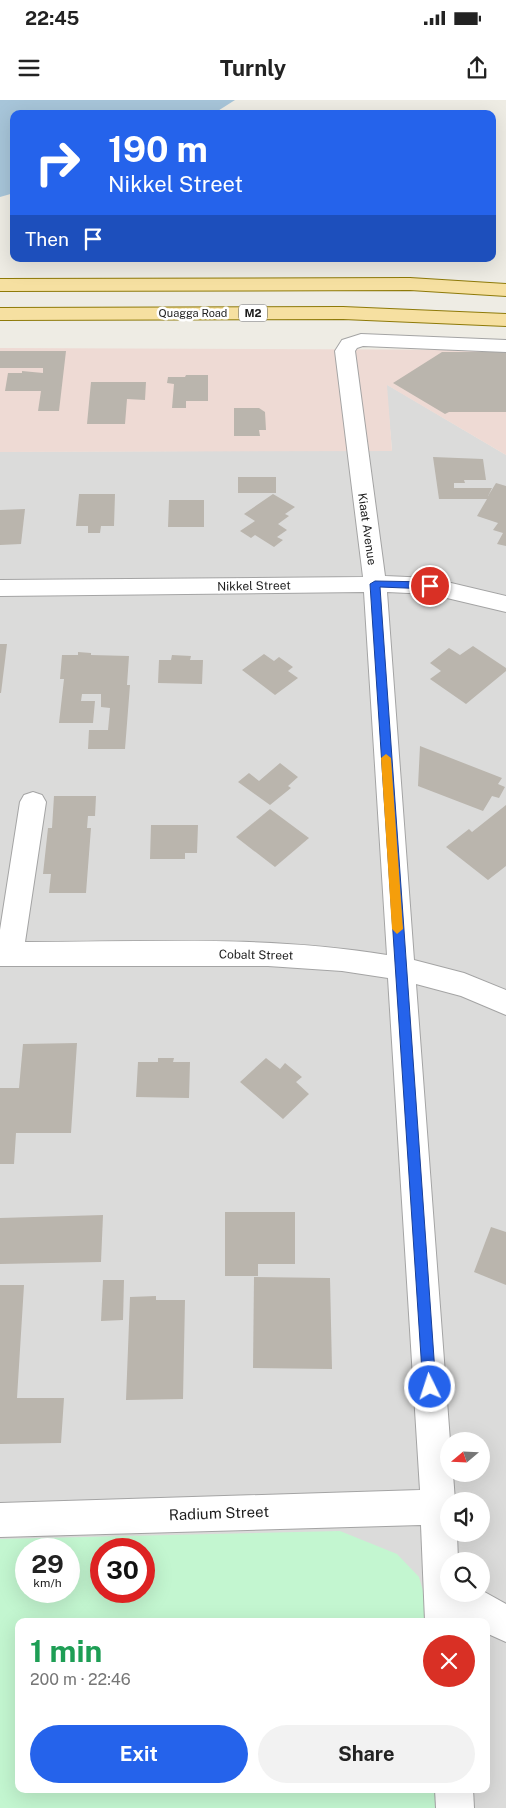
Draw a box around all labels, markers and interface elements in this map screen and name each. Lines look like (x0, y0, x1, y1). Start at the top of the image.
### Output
text: 22:45 (25, 7, 79, 29)
icon: menu (15, 54, 43, 82)
icon: share (463, 54, 491, 82)
text: Turnly (220, 55, 286, 81)
text: 190 m (108, 129, 208, 170)
icon: right (25, 130, 90, 195)
text: Nikkel Street (108, 171, 243, 197)
icon: arrive (79, 225, 107, 253)
text: Then (25, 228, 69, 250)
road number: M2 (239, 304, 267, 322)
street label: Quagga Road (159, 307, 227, 319)
street label: Kiaat Avenue (355, 492, 379, 566)
pin (409, 565, 451, 607)
icon: arrive (416, 572, 444, 600)
street label: Nikkel Street (217, 578, 291, 594)
street label: Cobalt Street (219, 947, 294, 963)
position arrow (403, 1360, 455, 1412)
north arrow (440, 1432, 490, 1482)
map controls (440, 1432, 490, 1602)
button: sound (440, 1492, 490, 1542)
street label: Radium Street (169, 1503, 270, 1523)
speed limit sign: 30 (90, 1538, 155, 1603)
text: 29 (31, 1549, 64, 1579)
button: search (440, 1552, 490, 1602)
text: km/h (33, 1576, 62, 1590)
text: 1 min (30, 1633, 102, 1669)
button: close (423, 1635, 475, 1687)
text: 200 m · 22:46 (30, 1670, 131, 1689)
button: Exit (30, 1725, 248, 1783)
button: Share (258, 1725, 475, 1783)

